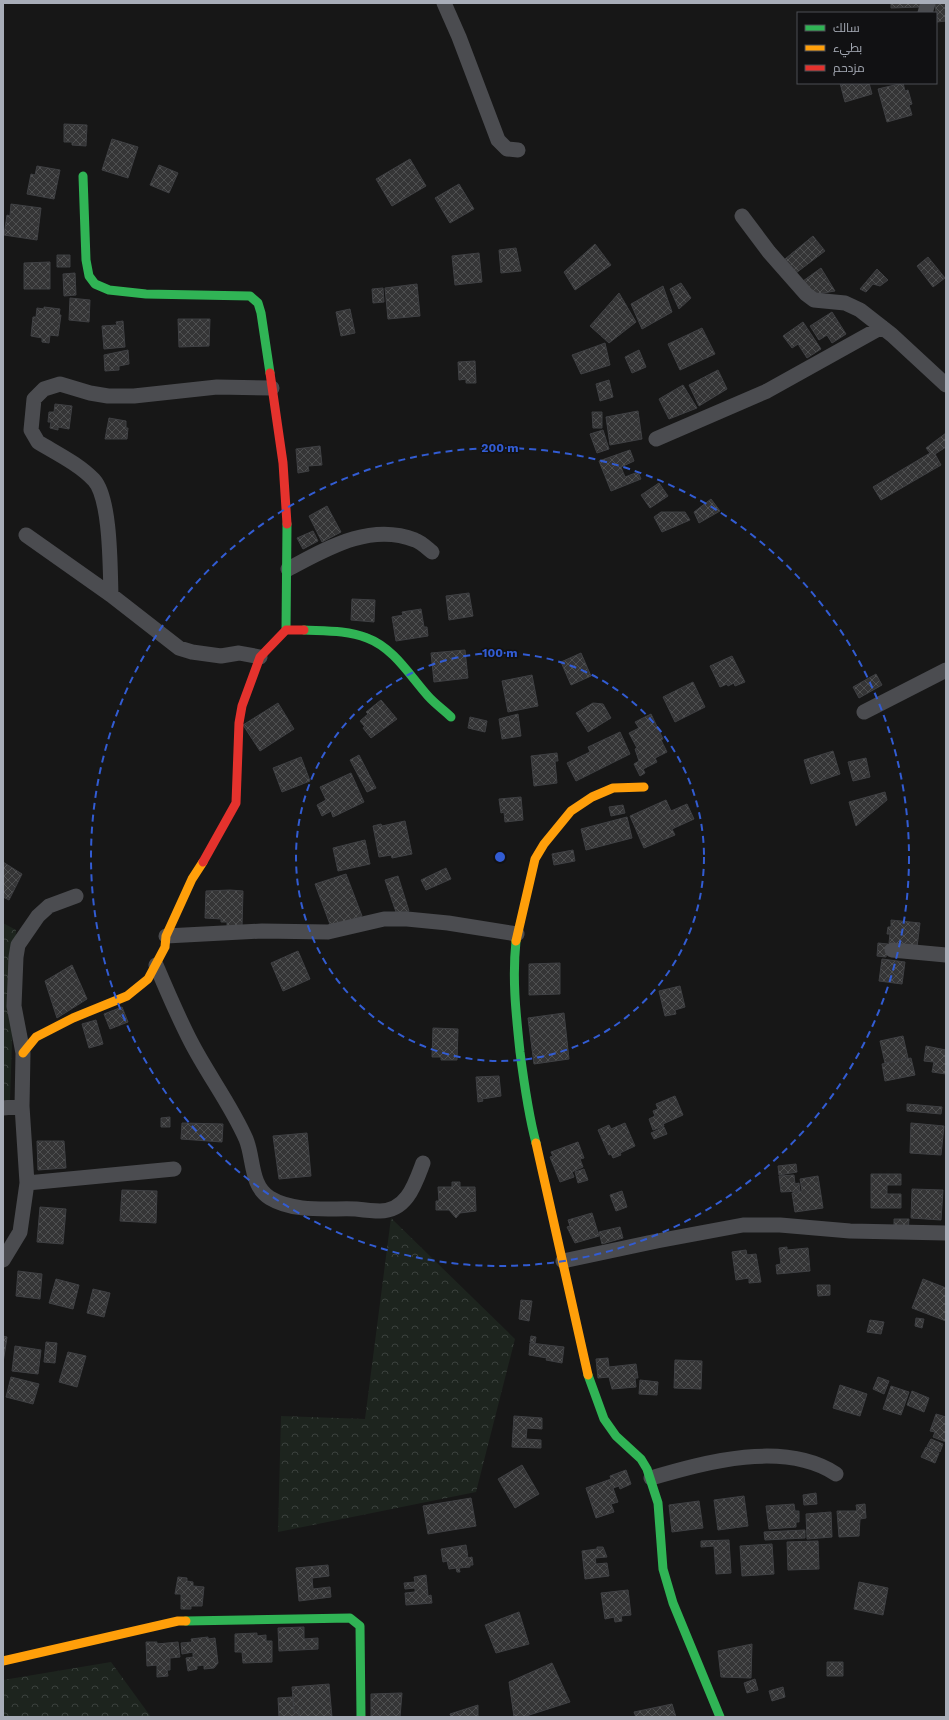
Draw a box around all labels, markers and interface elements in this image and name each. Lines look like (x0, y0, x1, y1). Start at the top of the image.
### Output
legend (797, 12, 937, 84)
text: سالك (833, 21, 860, 35)
text: بطيء (833, 41, 862, 58)
text: مزدحم (833, 61, 865, 76)
text: 200 m (481, 441, 519, 455)
text: 100 m (482, 646, 518, 660)
centre of rings (493, 850, 507, 864)

